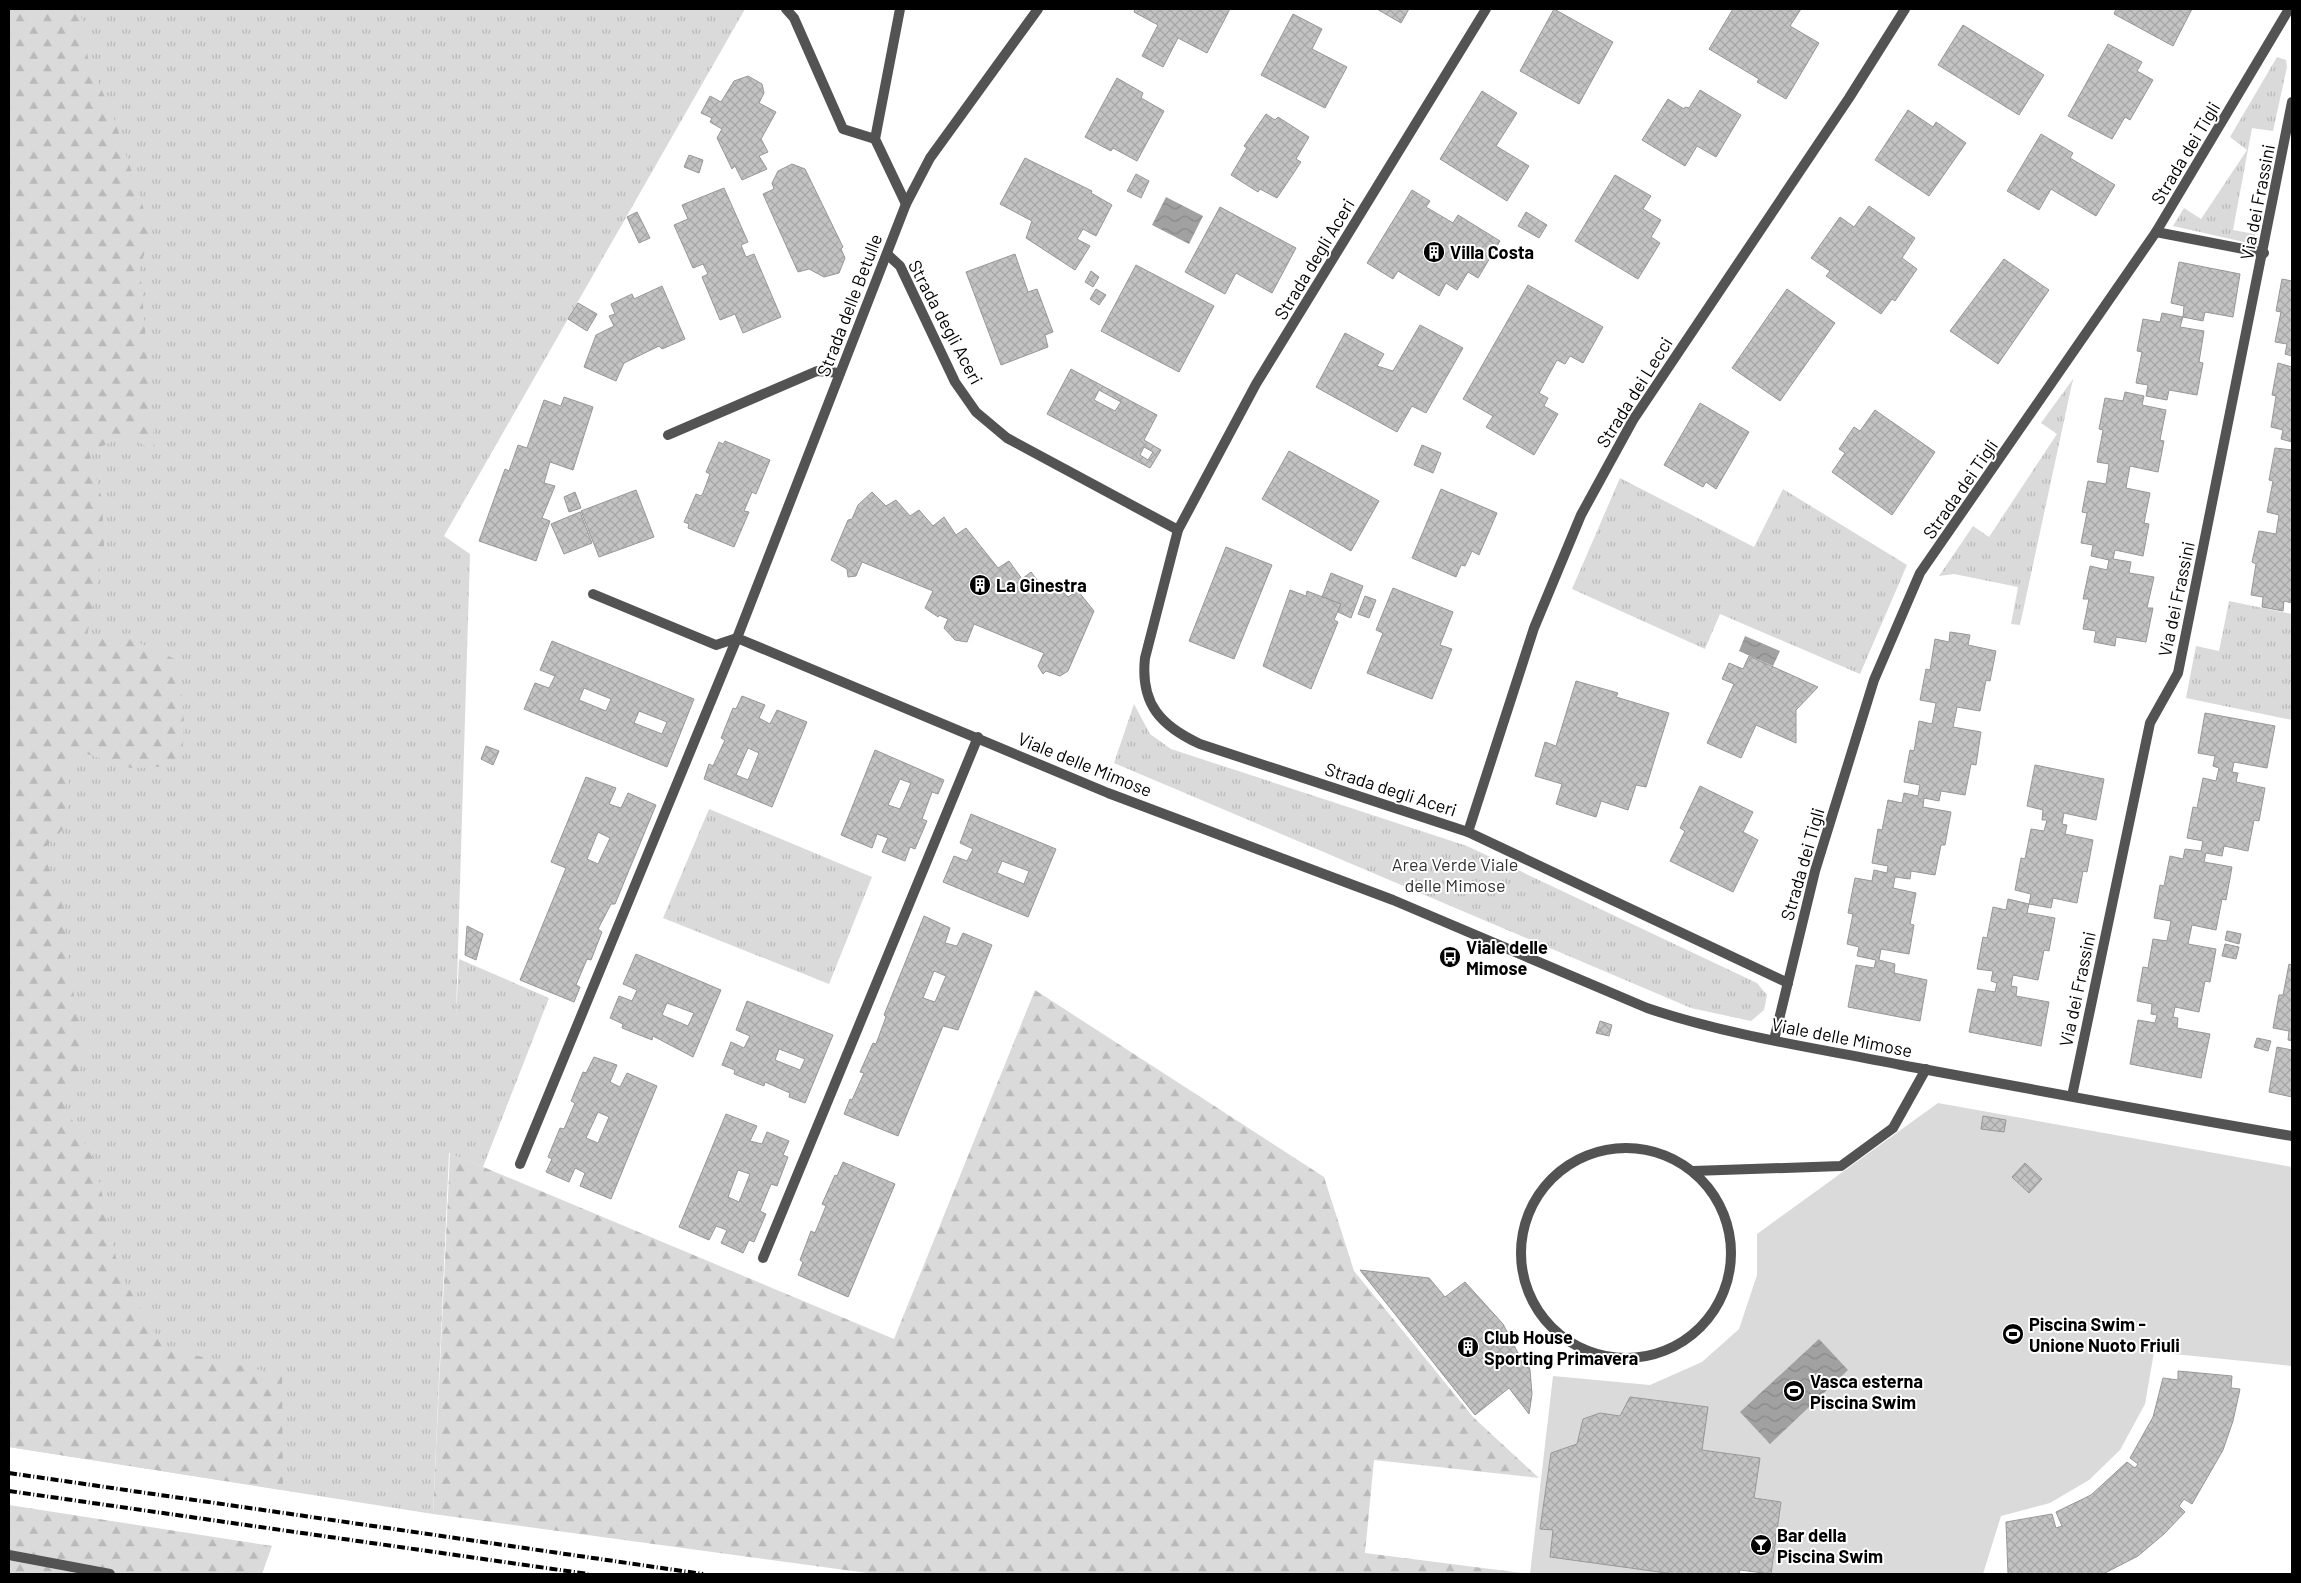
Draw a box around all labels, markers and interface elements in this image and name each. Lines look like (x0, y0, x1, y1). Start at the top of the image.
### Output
street label: Strada dei Tigli (2146, 98, 2224, 208)
street label: Via dei Frassini (2235, 142, 2279, 262)
street label: Strada degli Aceri (1269, 194, 1359, 324)
street label: Strada delle Betulle (812, 231, 886, 379)
building icon: Villa Costa (1422, 240, 1446, 264)
place label: Villa Costa (1450, 241, 1534, 263)
street label: Strada degli Aceri (904, 256, 988, 388)
street label: Strada dei Lecci (1591, 333, 1677, 451)
street label: Strada dei Tigli (1918, 435, 2002, 543)
street label: Via dei Frassini (2153, 539, 2199, 659)
building icon: La Ginestra (968, 573, 992, 597)
place label: La Ginestra (996, 574, 1087, 596)
street label: Viale delle Mimose (1015, 727, 1155, 801)
street label: Strada degli Aceri (1322, 757, 1460, 821)
street label: Strada dei Tigli (1775, 805, 1829, 923)
park label: Area Verde Viale delle Mimose (1392, 853, 1518, 896)
street label: Via dei Frassini (2054, 929, 2100, 1049)
place label: Viale delle Mimose (1466, 936, 1548, 979)
bus stop icon: Viale delle Mimose (1438, 945, 1462, 969)
street label: Viale delle Mimose (1770, 1013, 1914, 1061)
place label: Piscina Swim - Unione Nuoto Friuli (2029, 1313, 2180, 1356)
sports icon: Piscina Swim - Unione Nuoto Friuli (2001, 1322, 2025, 1346)
place label: Club House Sporting Primavera (1484, 1326, 1638, 1369)
building icon: Club House Sporting Primavera (1456, 1335, 1480, 1359)
place label: Vasca esterna Piscina Swim (1810, 1370, 1923, 1413)
sports icon: Vasca esterna Piscina Swim (1782, 1379, 1806, 1403)
place label: Bar della Piscina Swim (1777, 1524, 1883, 1567)
bar icon: Bar della Piscina Swim (1749, 1533, 1773, 1557)

